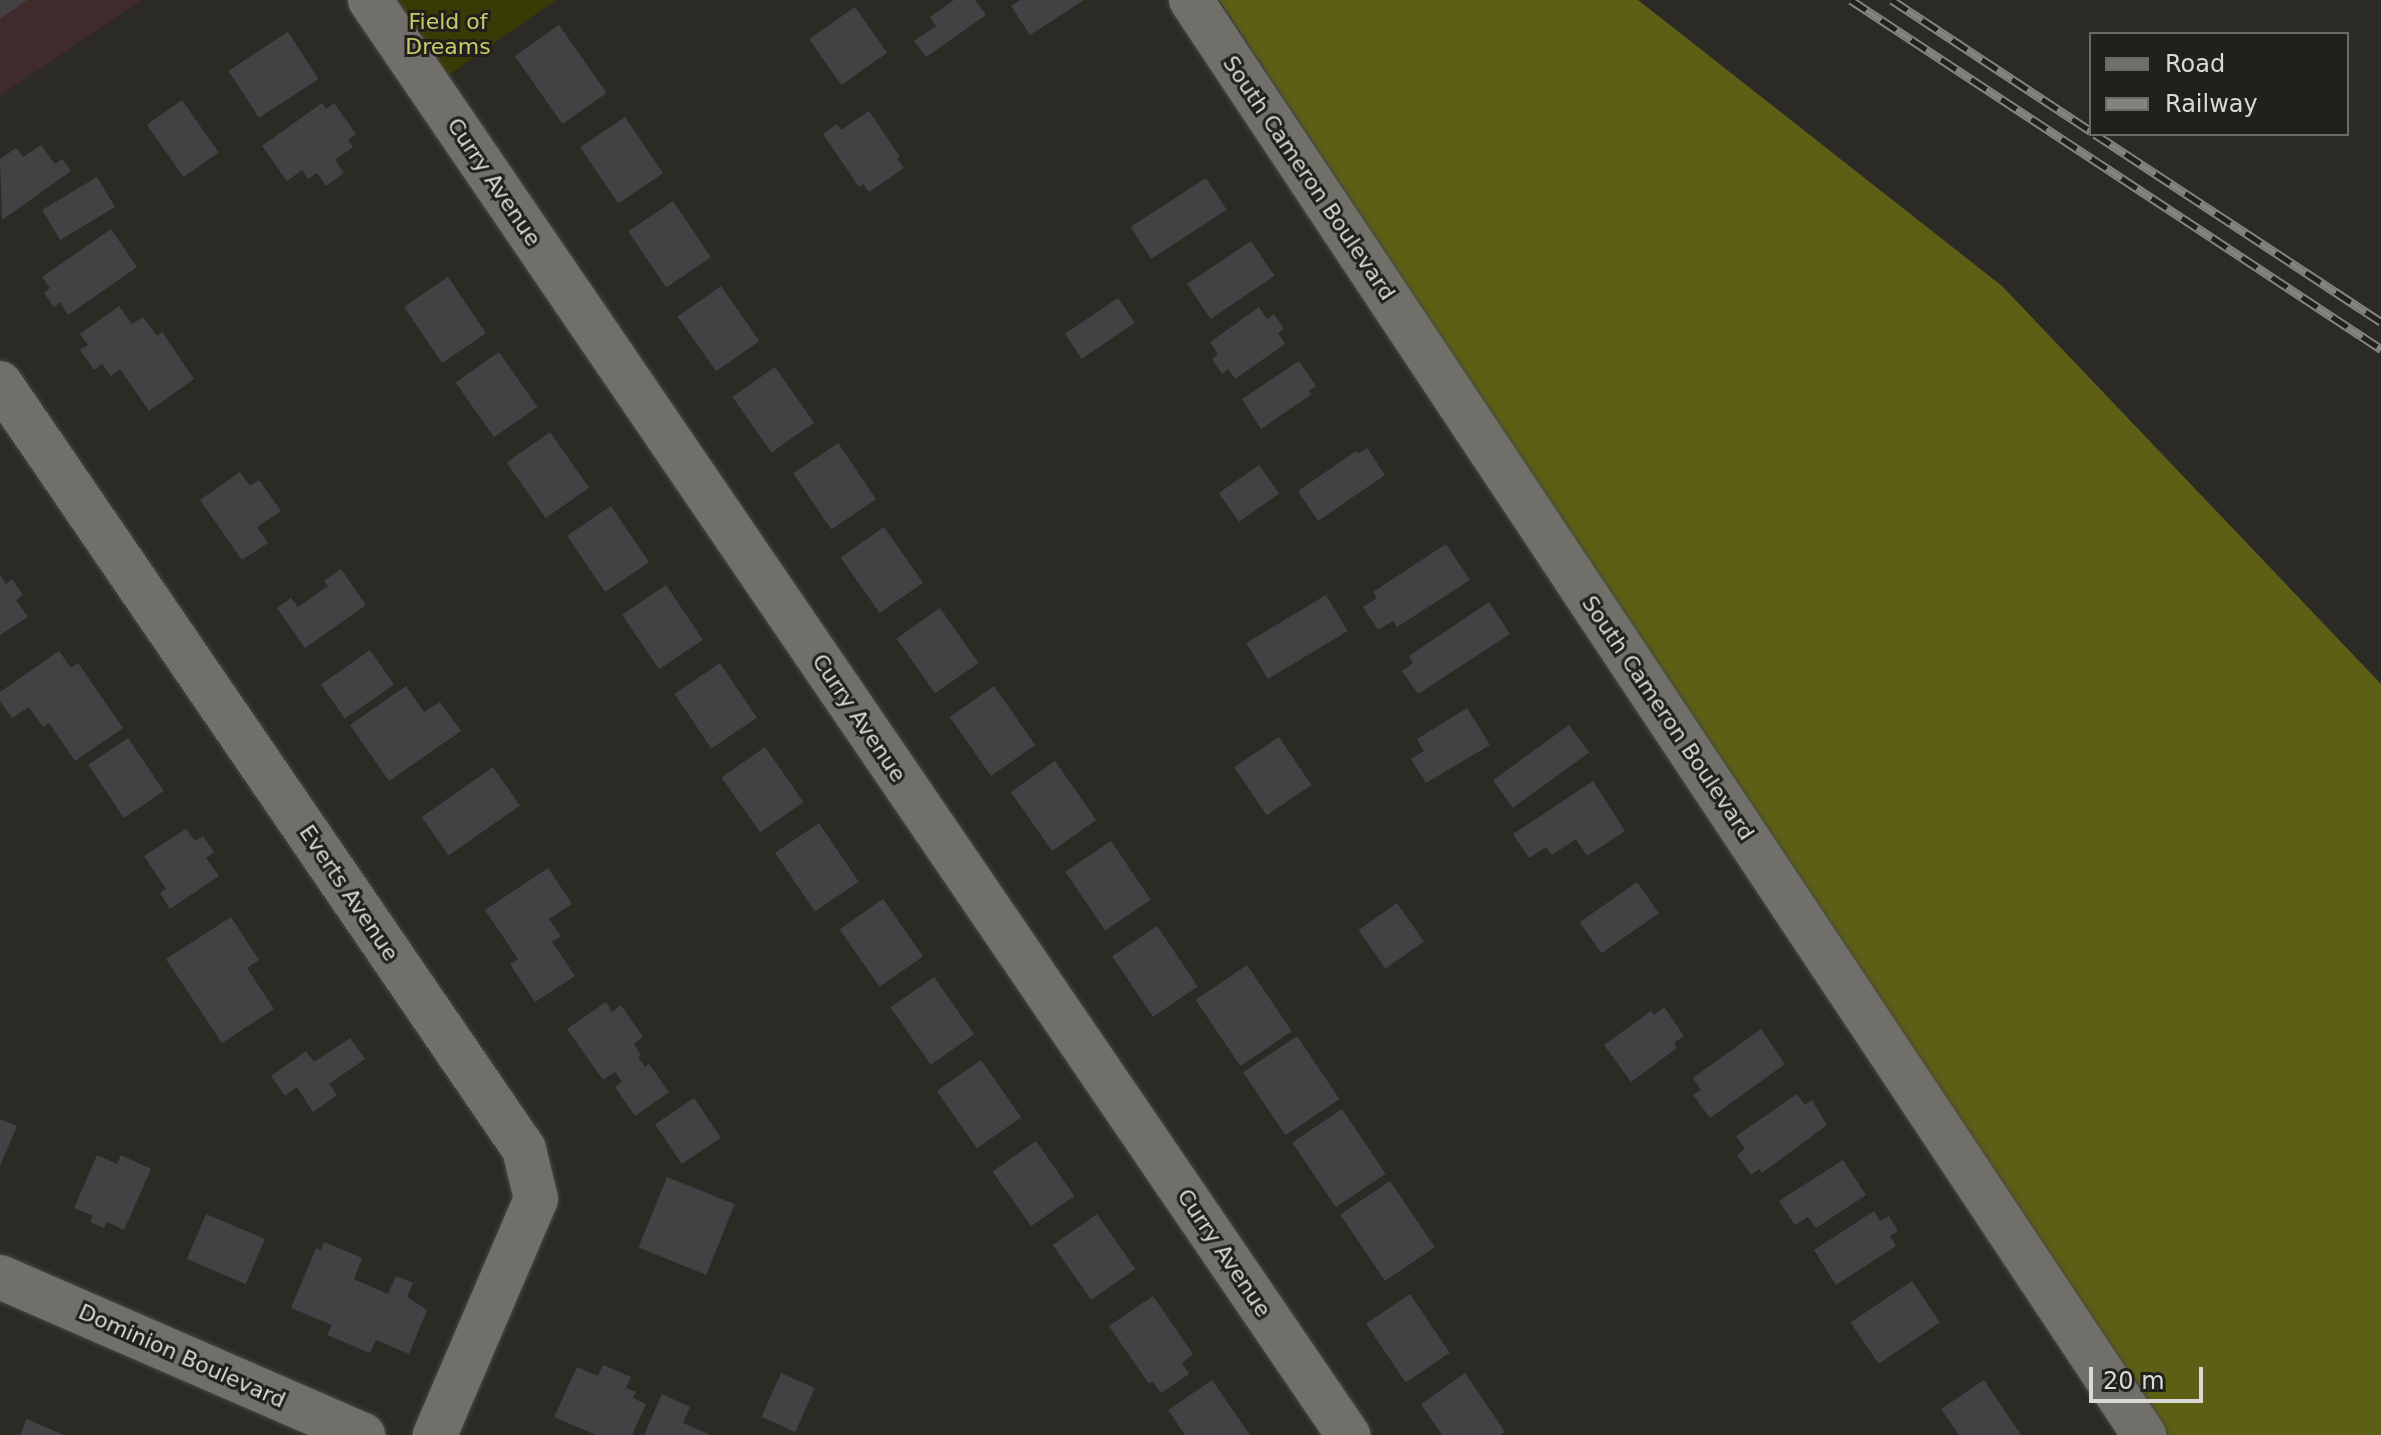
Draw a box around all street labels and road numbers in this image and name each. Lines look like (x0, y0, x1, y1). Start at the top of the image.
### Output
street label: South Cameron Boulevard (1217, 51, 1401, 305)
street label: Curry Avenue (441, 113, 547, 251)
street label: South Cameron Boulevard (1576, 591, 1760, 845)
street label: Curry Avenue (806, 649, 912, 787)
street label: Everts Avenue (294, 820, 404, 966)
street label: Curry Avenue (1171, 1184, 1277, 1322)
street label: Dominion Boulevard (74, 1298, 290, 1414)

